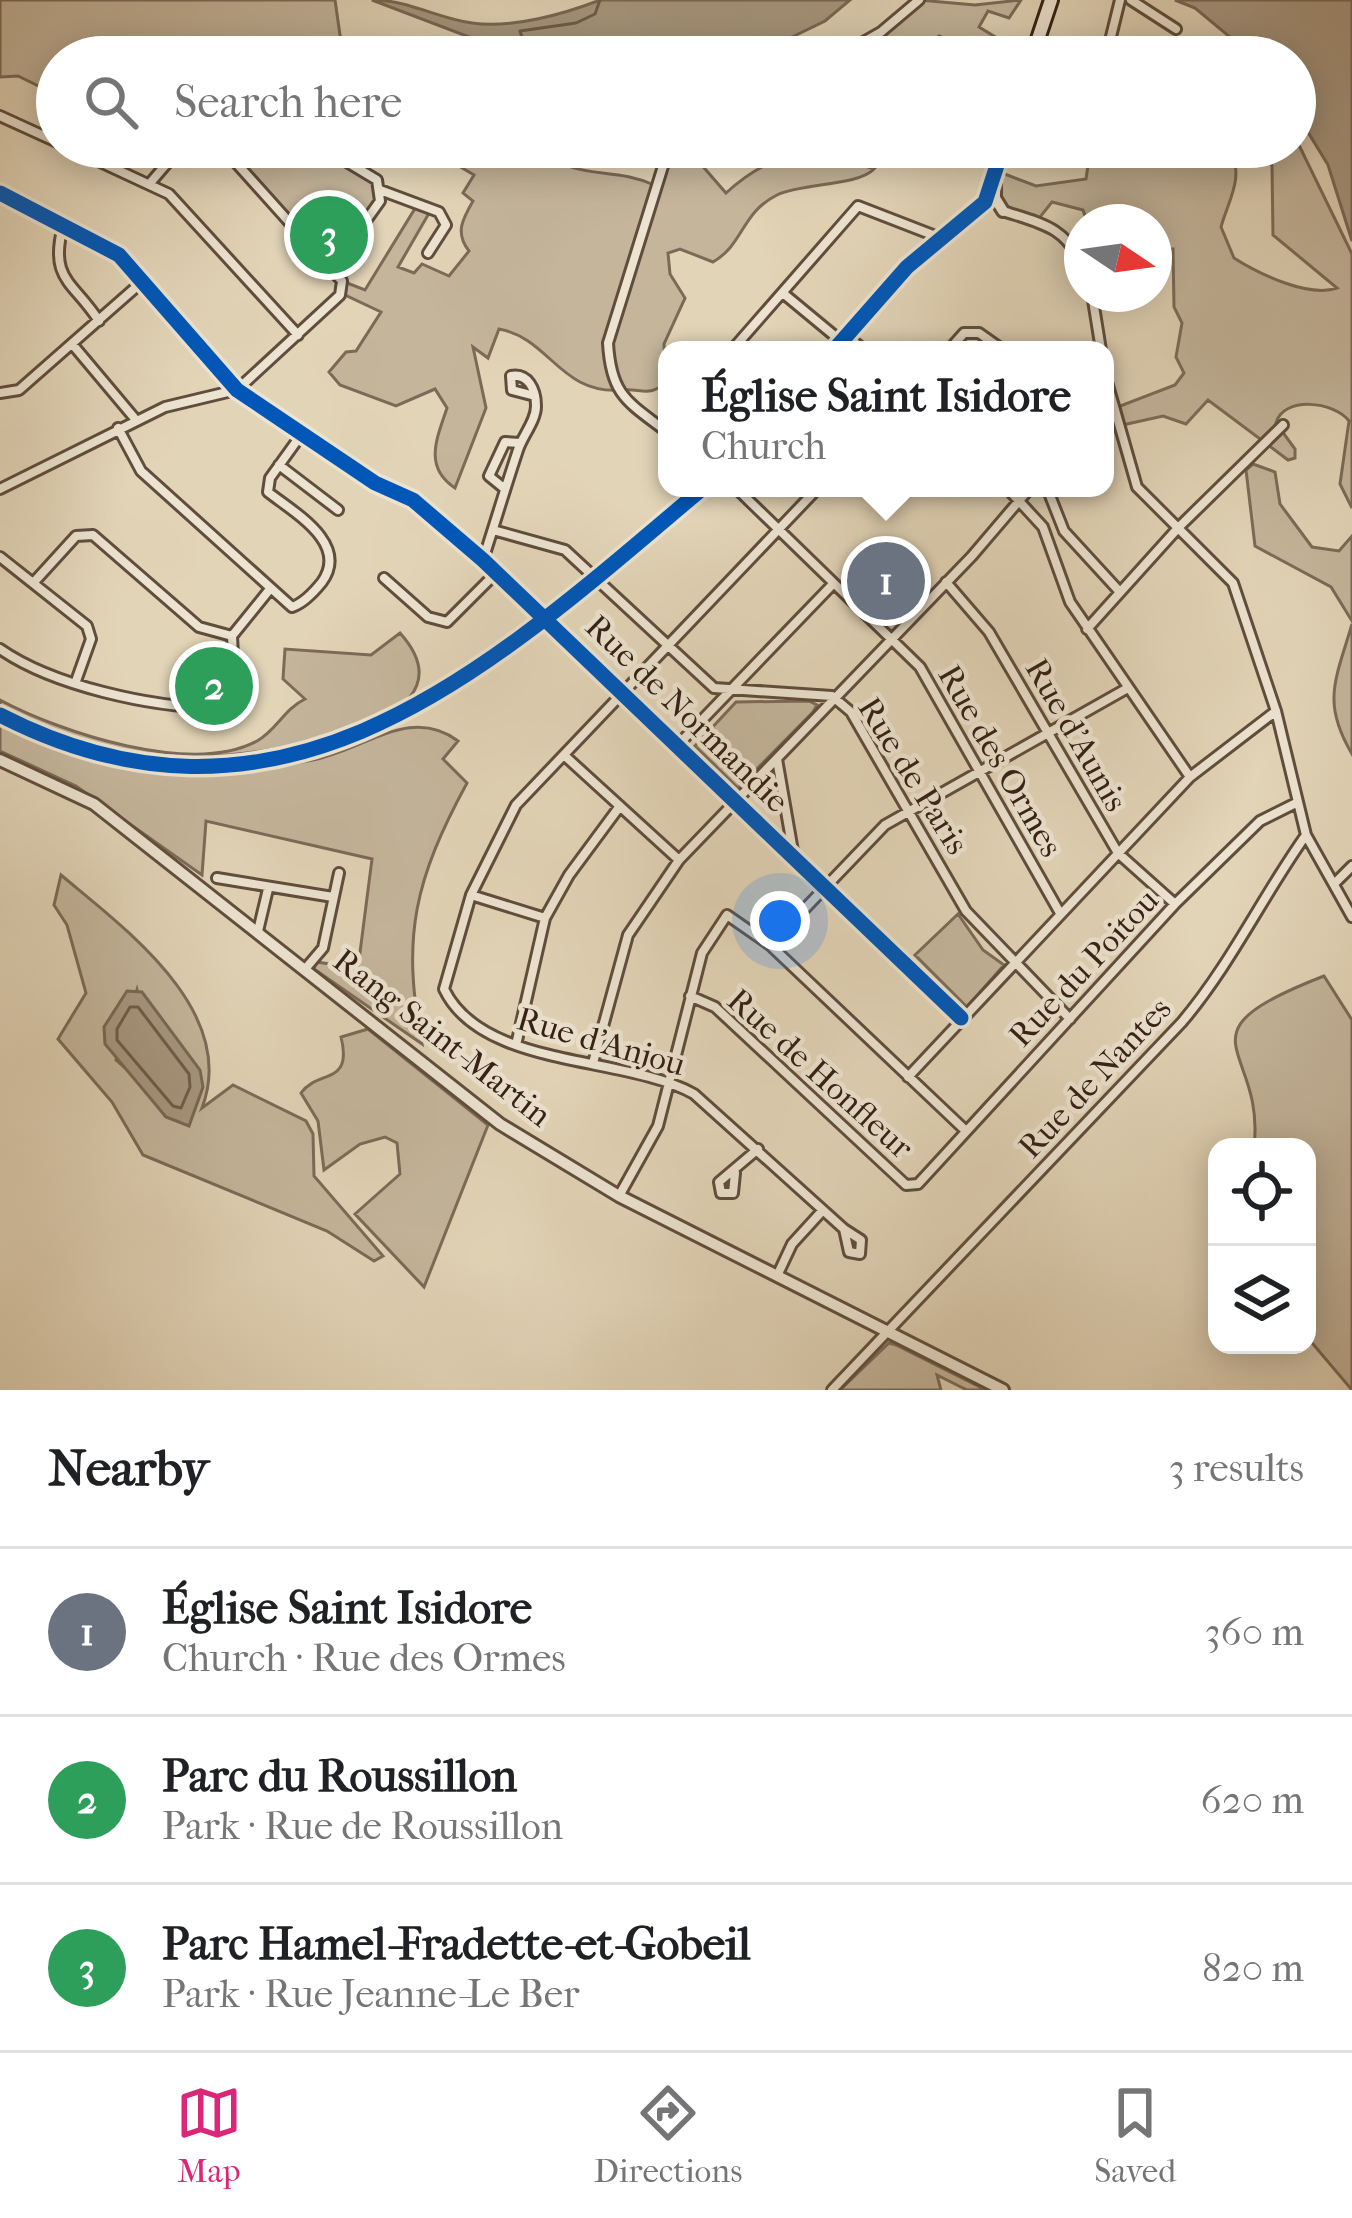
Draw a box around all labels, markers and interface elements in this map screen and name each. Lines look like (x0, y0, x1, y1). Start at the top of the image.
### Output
search box (36, 36, 1316, 168)
icon: search (78, 69, 144, 135)
text: Search here (174, 76, 402, 129)
pin: 3 (290, 190, 368, 280)
north arrow (1064, 204, 1172, 312)
popup (658, 341, 1114, 497)
text: Église Saint Isidore (701, 370, 1071, 423)
text: Church (701, 423, 826, 469)
pin: 1 (847, 536, 925, 626)
street label: Rue de Normandie (577, 607, 797, 821)
pin: 2 (175, 641, 253, 731)
street label: Rue d'Aunis (1017, 652, 1135, 818)
street label: Rue des Ormes (929, 658, 1071, 864)
street label: Rue de Paris (849, 690, 977, 862)
street label: Rue du Poitou (1001, 881, 1167, 1055)
your location (750, 891, 810, 951)
street label: Rang Saint-Martin (325, 941, 559, 1135)
street label: Rue de Honfleur (719, 981, 921, 1167)
street label: Rue de Nantes (1011, 990, 1179, 1166)
street label: Rue d'Anjou (513, 999, 690, 1085)
map controls (1208, 1138, 1316, 1354)
button: locate (1208, 1138, 1316, 1246)
button: layers (1208, 1246, 1316, 1354)
text: Nearby (48, 1438, 209, 1498)
text: 3 results (1169, 1445, 1304, 1491)
text: Église Saint Isidore (162, 1582, 532, 1635)
text: 1 (80, 1609, 94, 1655)
text: 360 m (1205, 1609, 1304, 1655)
text: Church · Rue des Ormes (162, 1635, 566, 1681)
text: Parc du Roussillon (162, 1750, 517, 1803)
text: 2 (77, 1777, 97, 1823)
text: 620 m (1201, 1777, 1304, 1823)
text: Park · Rue de Roussillon (162, 1803, 563, 1849)
text: Parc Hamel-Fradette-et-Gobeil (162, 1918, 751, 1971)
text: 3 (79, 1945, 95, 1991)
text: 820 m (1202, 1945, 1304, 1991)
text: Park · Rue Jeanne-Le Ber (162, 1971, 580, 2017)
tab: Map (176, 2080, 242, 2191)
tab: Directions (594, 2080, 742, 2191)
tab: Saved (1094, 2080, 1176, 2191)

